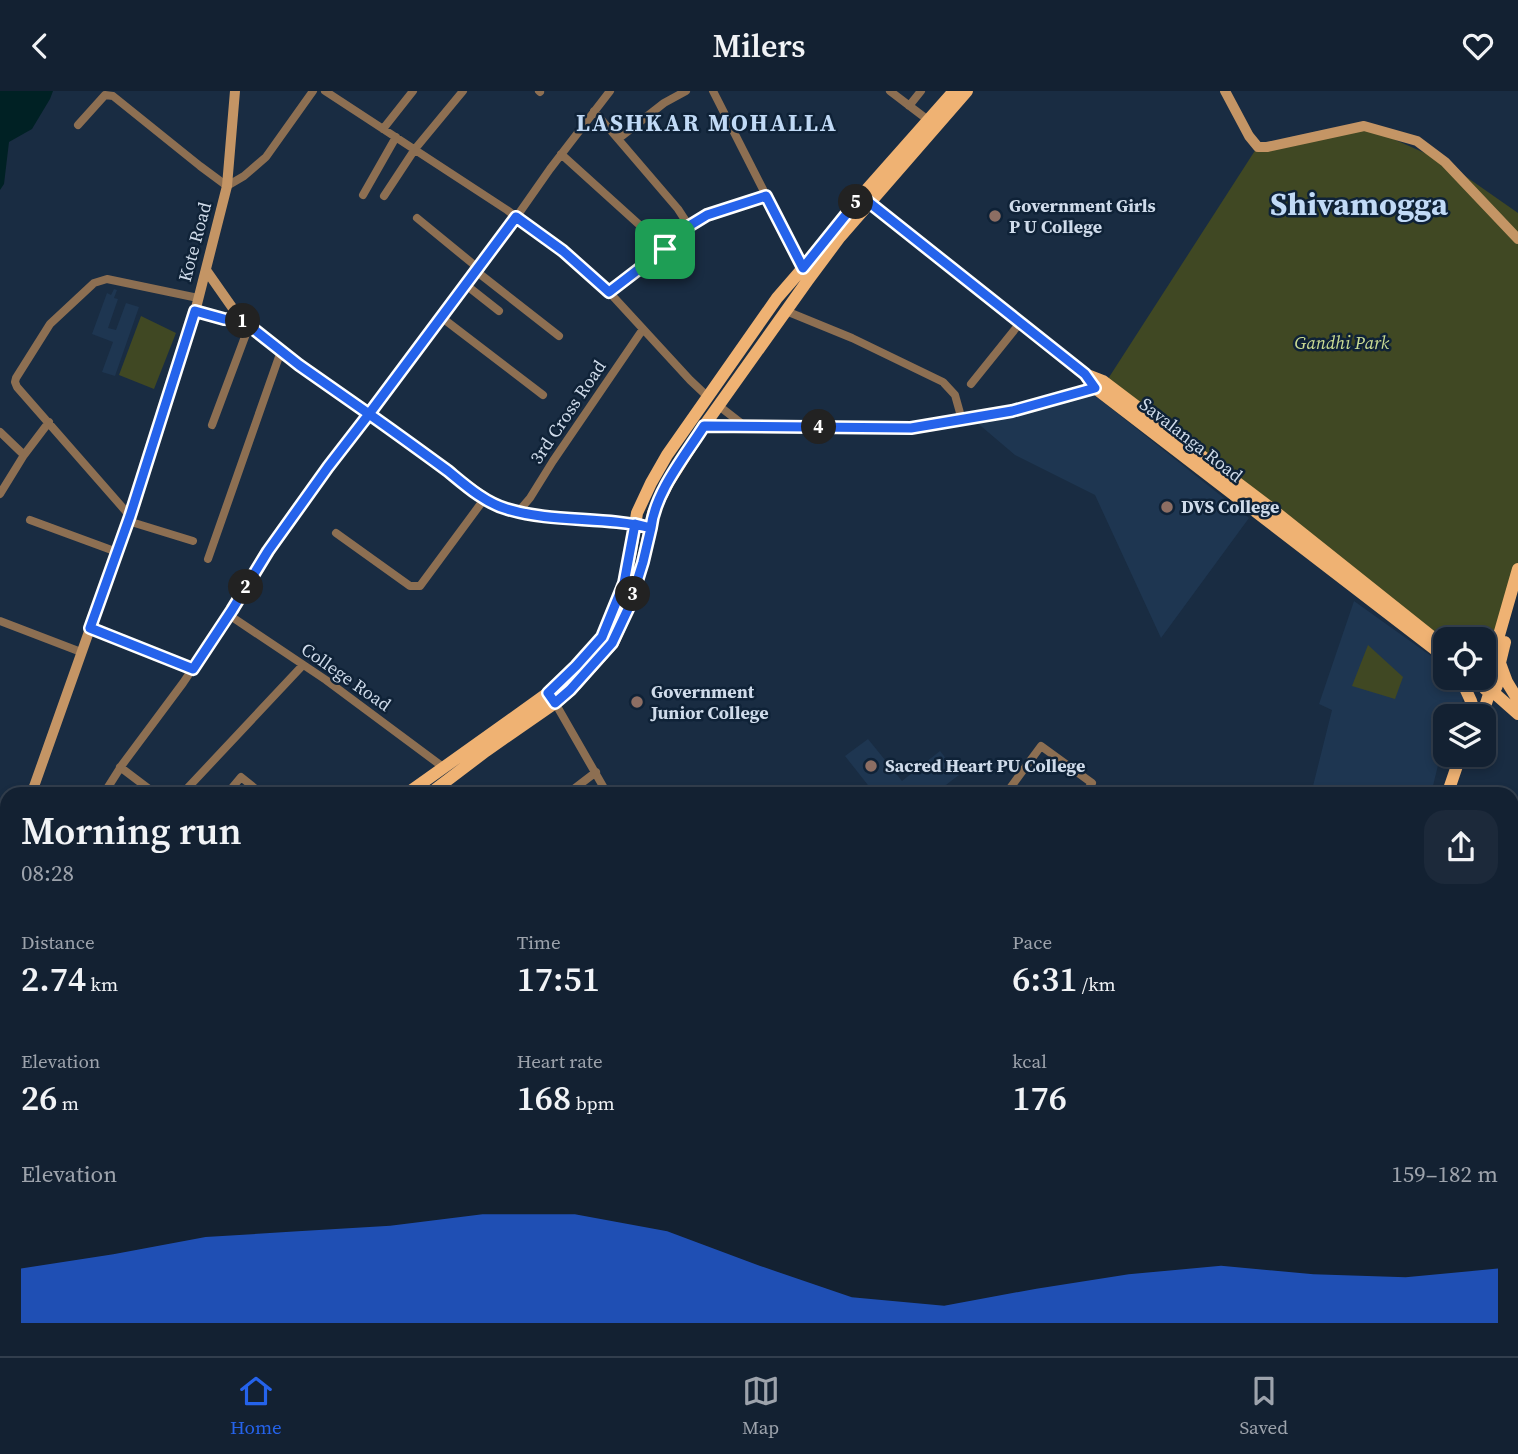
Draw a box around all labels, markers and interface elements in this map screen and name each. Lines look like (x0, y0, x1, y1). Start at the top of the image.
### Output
text: Milers (712, 24, 806, 68)
icon: back (21, 27, 59, 65)
icon: heart (1459, 27, 1497, 65)
district label: LASHKAR MOHALLA (576, 106, 838, 139)
district label: Shivamogga (1270, 182, 1449, 226)
pin: 5 (838, 185, 874, 219)
text: 5 (850, 188, 861, 214)
place label: Government Girls P U College (1009, 193, 1156, 239)
street label: Kote Road (172, 199, 217, 284)
marker: Government Girls P U College (987, 208, 1003, 224)
pin (635, 219, 695, 279)
icon: arrive (646, 230, 684, 268)
pin: 1 (226, 303, 260, 338)
text: 1 (237, 307, 248, 333)
park label: Gandhi Park (1295, 330, 1390, 355)
street label: 3rd Cross Road (524, 355, 612, 469)
street label: Savalanga Road (1135, 392, 1248, 488)
pin: 4 (802, 409, 836, 445)
text: 4 (813, 413, 824, 439)
place label: DVS College (1181, 494, 1279, 519)
marker: DVS College (1159, 499, 1175, 515)
pin: 2 (229, 569, 264, 605)
text: 2 (240, 573, 251, 599)
pin: 3 (616, 577, 650, 611)
text: 3 (627, 580, 638, 606)
map controls (1433, 627, 1496, 767)
button: locate (1433, 627, 1496, 690)
street label: College Road (296, 636, 396, 717)
place label: Government Junior College (650, 679, 769, 725)
marker: Government Junior College (629, 694, 645, 710)
button: layers (1433, 704, 1496, 767)
place label: Sacred Heart PU College (885, 753, 1085, 778)
marker: Sacred Heart PU College (863, 758, 879, 774)
text: Morning run (21, 805, 242, 857)
button: share (1424, 810, 1498, 884)
text: 08:28 (21, 857, 74, 889)
text: Distance (21, 929, 95, 955)
text: Time (517, 929, 561, 955)
text: Pace (1012, 929, 1052, 955)
text: 2.74 (21, 955, 86, 1003)
text: 17:51 (517, 955, 600, 1003)
text: 6:31 (1012, 955, 1077, 1003)
text: km (86, 971, 118, 997)
text: /km (1077, 971, 1116, 997)
text: Elevation (21, 1048, 100, 1074)
text: Heart rate (517, 1048, 603, 1074)
text: kcal (1012, 1048, 1047, 1074)
text: 26 (21, 1074, 57, 1122)
text: 168 (517, 1074, 571, 1122)
text: 176 (1012, 1074, 1067, 1122)
text: m (57, 1090, 79, 1116)
text: bpm (571, 1090, 615, 1116)
text: Elevation (21, 1158, 117, 1190)
text: 159–182 m (1391, 1158, 1498, 1190)
tab: Home (230, 1372, 282, 1440)
tab: Map (742, 1372, 780, 1440)
tab: Saved (1239, 1372, 1288, 1440)

